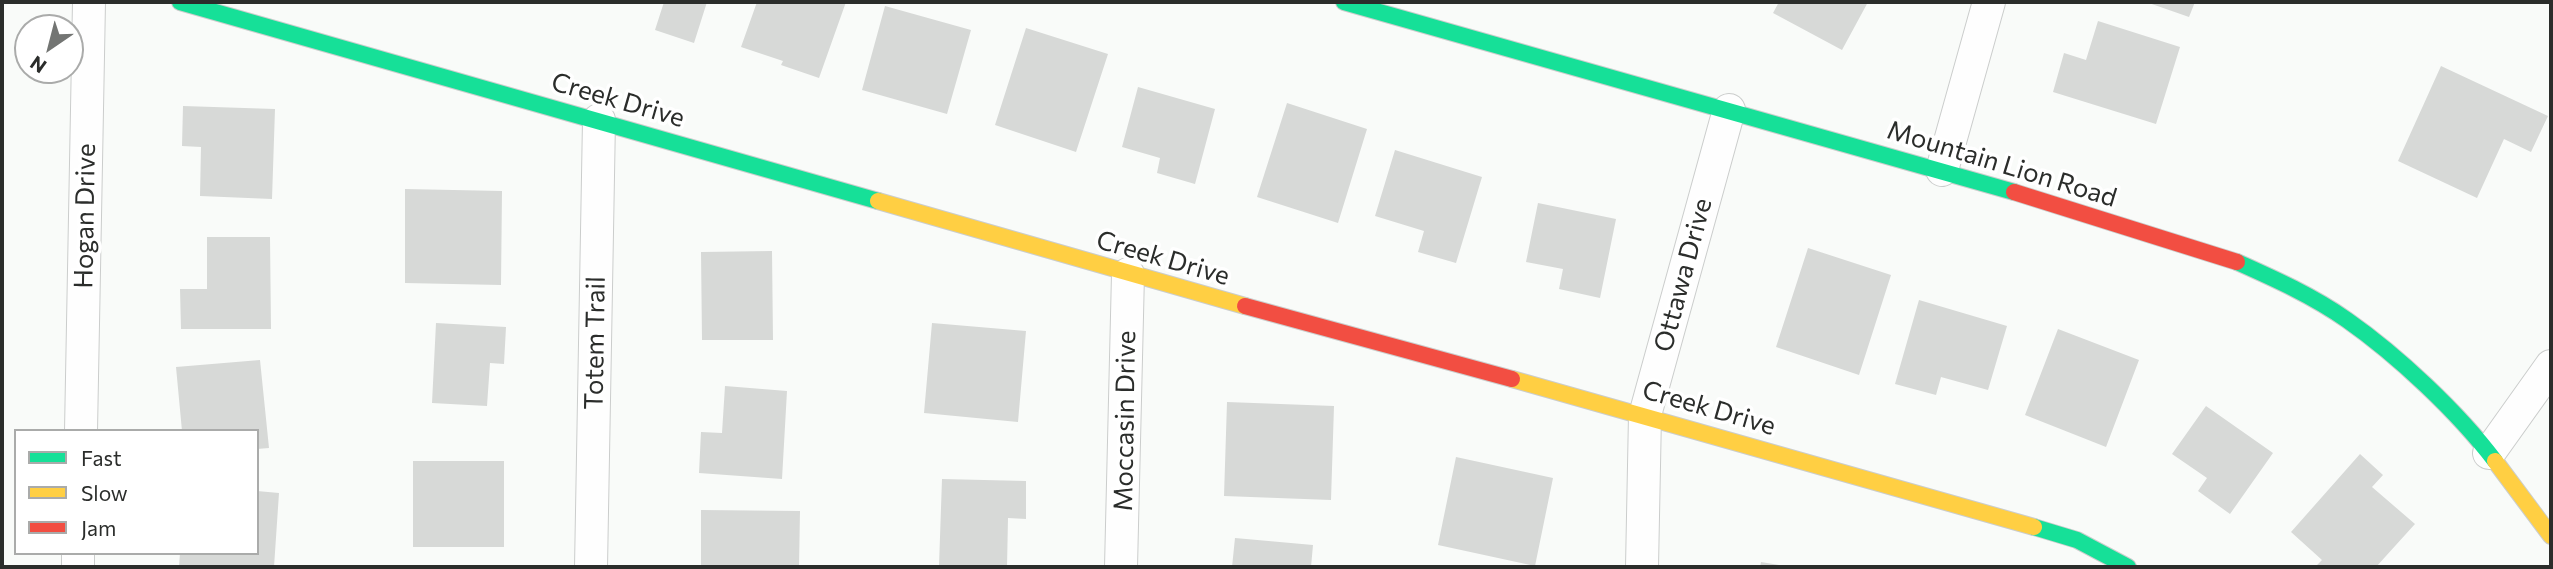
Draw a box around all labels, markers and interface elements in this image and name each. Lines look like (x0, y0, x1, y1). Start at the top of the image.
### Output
north arrow (14, 14, 84, 84)
text: N (25, 51, 50, 78)
street label: Creek Drive (548, 66, 688, 134)
street label: Mountain Lion Road (1883, 114, 2121, 214)
street label: Hogan Drive (68, 143, 102, 289)
street label: Ottawa Drive (1648, 195, 1718, 355)
street label: Creek Drive (1093, 224, 1233, 292)
street label: Totem Trail (578, 276, 612, 410)
street label: Moccasin Drive (1108, 330, 1142, 512)
street label: Creek Drive (1639, 374, 1779, 442)
legend (14, 429, 259, 555)
text: Fast (81, 445, 122, 470)
text: Slow (81, 480, 128, 505)
text: Jam (81, 515, 116, 540)

